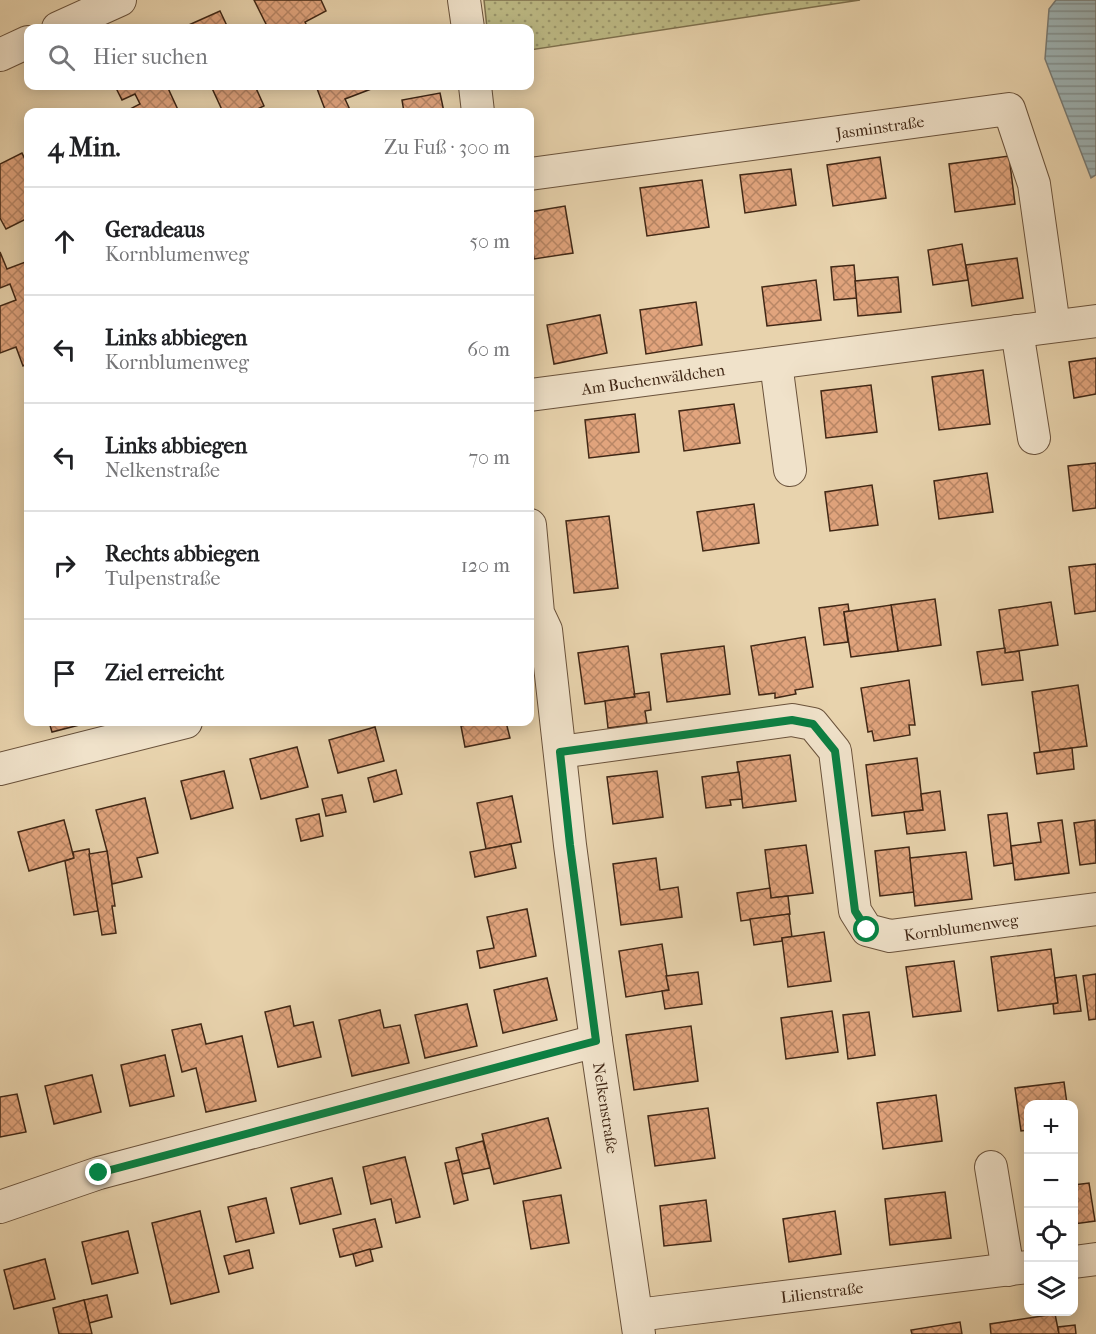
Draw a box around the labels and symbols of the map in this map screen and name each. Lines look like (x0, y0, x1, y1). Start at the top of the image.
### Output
street label: Jasminstraße (833, 112, 925, 143)
street label: Am Buchenwäldchen (579, 360, 727, 399)
street label: Kornblumenweg (903, 910, 1020, 945)
route start (853, 916, 879, 942)
street label: Nelkenstraße (589, 1061, 622, 1155)
route end (85, 1159, 111, 1185)
street label: Lilienstraße (780, 1278, 865, 1307)

